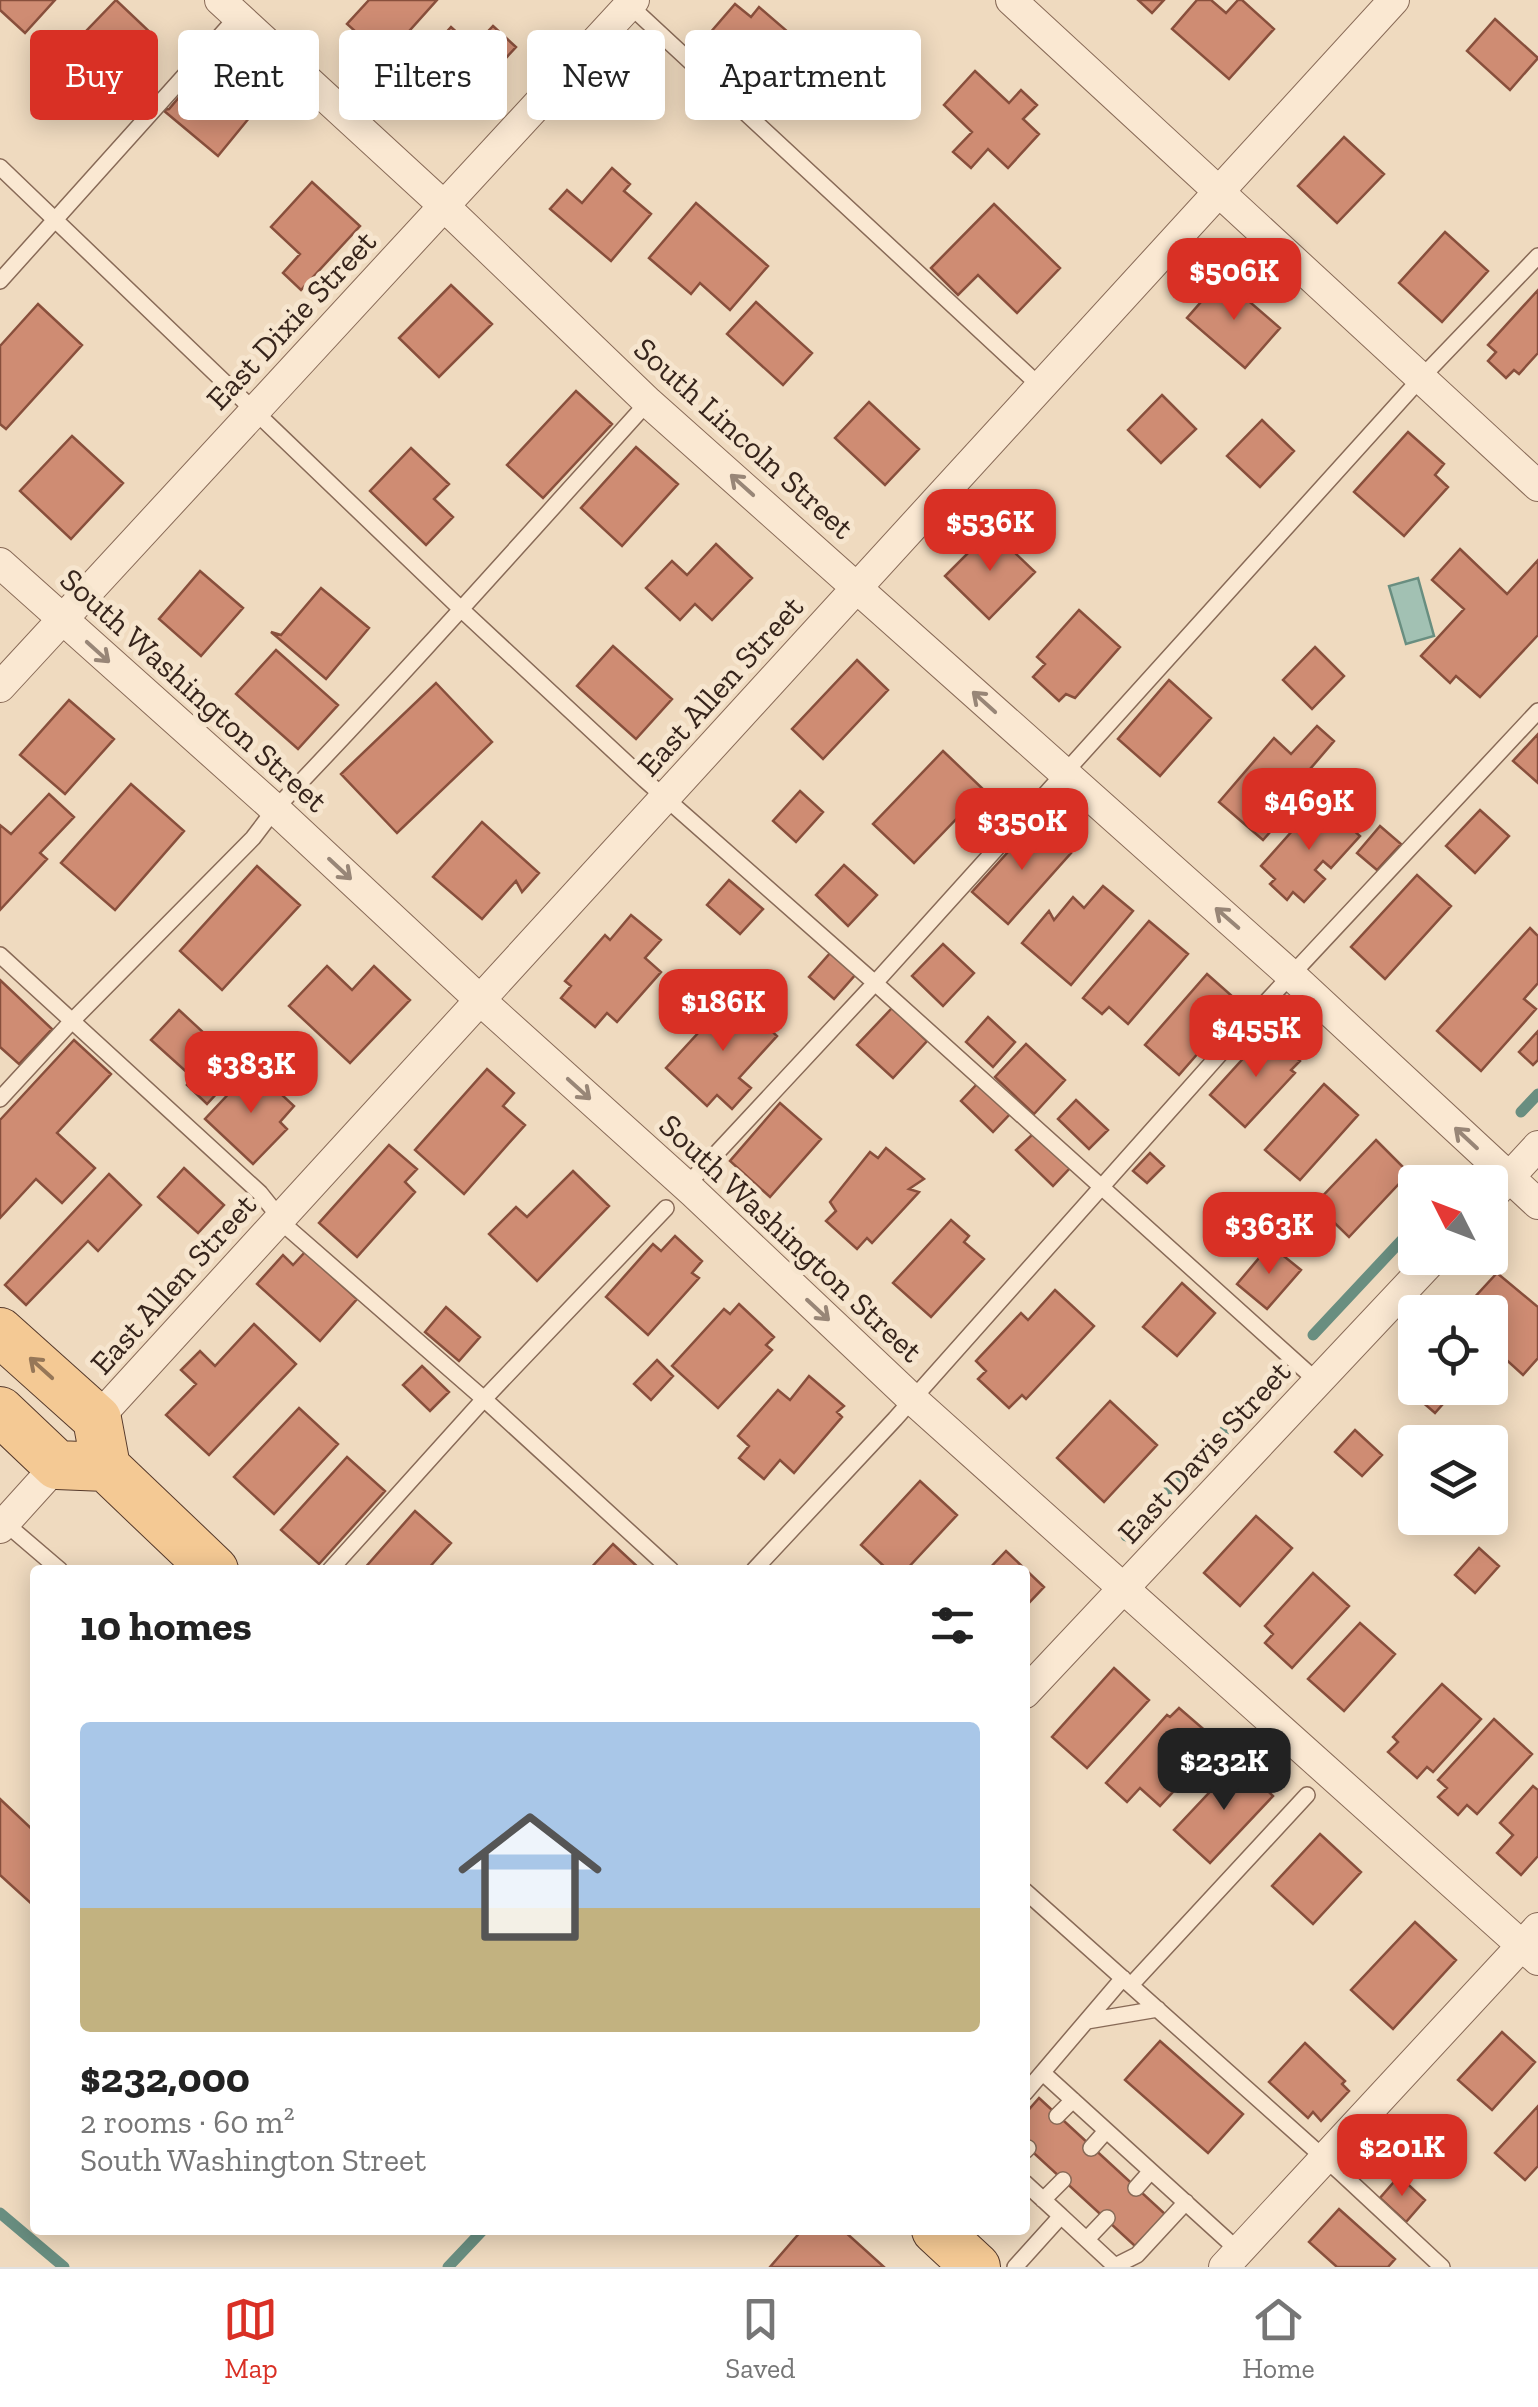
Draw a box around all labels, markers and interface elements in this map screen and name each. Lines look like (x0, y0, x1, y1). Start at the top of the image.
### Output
chip: Buy (30, 30, 158, 120)
chip: Rent (178, 30, 319, 120)
chip: Filters (339, 30, 507, 120)
chip: New (527, 30, 665, 120)
chip: Apartment (685, 30, 921, 120)
street label: East Dixie Street (198, 222, 384, 417)
pin: $506K (1164, 238, 1304, 323)
text: $506K (1189, 251, 1279, 289)
street label: South Lincoln Street (626, 329, 862, 547)
one-way arrow (730, 474, 755, 497)
pin: $536K (920, 489, 1060, 574)
text: $536K (946, 502, 1034, 540)
street label: South Washington Street (53, 560, 335, 820)
street label: East Allen Street (629, 588, 811, 784)
one-way arrow (85, 640, 110, 663)
one-way arrow (972, 691, 997, 714)
pin: $469K (1239, 768, 1379, 853)
text: $469K (1264, 781, 1354, 819)
pin: $350K (952, 788, 1092, 873)
text: $350K (977, 801, 1067, 839)
one-way arrow (327, 857, 352, 880)
one-way arrow (1214, 908, 1240, 930)
pin: $186K (653, 969, 793, 1054)
text: $186K (681, 982, 765, 1020)
pin: $455K (1186, 995, 1326, 1080)
text: $455K (1212, 1008, 1300, 1046)
pin: $383K (181, 1031, 321, 1116)
text: $383K (207, 1044, 295, 1082)
one-way arrow (566, 1077, 591, 1100)
street label: South Washington Street (652, 1106, 931, 1370)
one-way arrow (1454, 1127, 1479, 1150)
north arrow (1398, 1165, 1508, 1275)
map controls (1398, 1165, 1508, 1535)
street label: East Allen Street (82, 1186, 264, 1382)
pin: $363K (1199, 1192, 1339, 1277)
text: $363K (1225, 1205, 1313, 1243)
button: locate (1398, 1295, 1508, 1405)
one-way arrow (805, 1298, 830, 1321)
street label: East Davis Street (1110, 1353, 1298, 1551)
one-way arrow (29, 1357, 54, 1380)
button: layers (1398, 1425, 1508, 1535)
icon: filters (925, 1598, 980, 1653)
text: 10 homes (80, 1600, 252, 1651)
pin: $232K (1154, 1728, 1294, 1813)
text: $232K (1180, 1741, 1268, 1779)
icon: home (440, 1787, 620, 1967)
text: $232,000 (80, 2052, 250, 2103)
text: 2 rooms · 60 m² (80, 2103, 295, 2141)
pin: $201K (1332, 2114, 1472, 2199)
text: $201K (1359, 2127, 1445, 2165)
text: South Washington Street (80, 2141, 426, 2179)
tab: Map (223, 2292, 278, 2385)
tab: Saved (725, 2292, 795, 2385)
tab: Home (1242, 2292, 1315, 2385)

